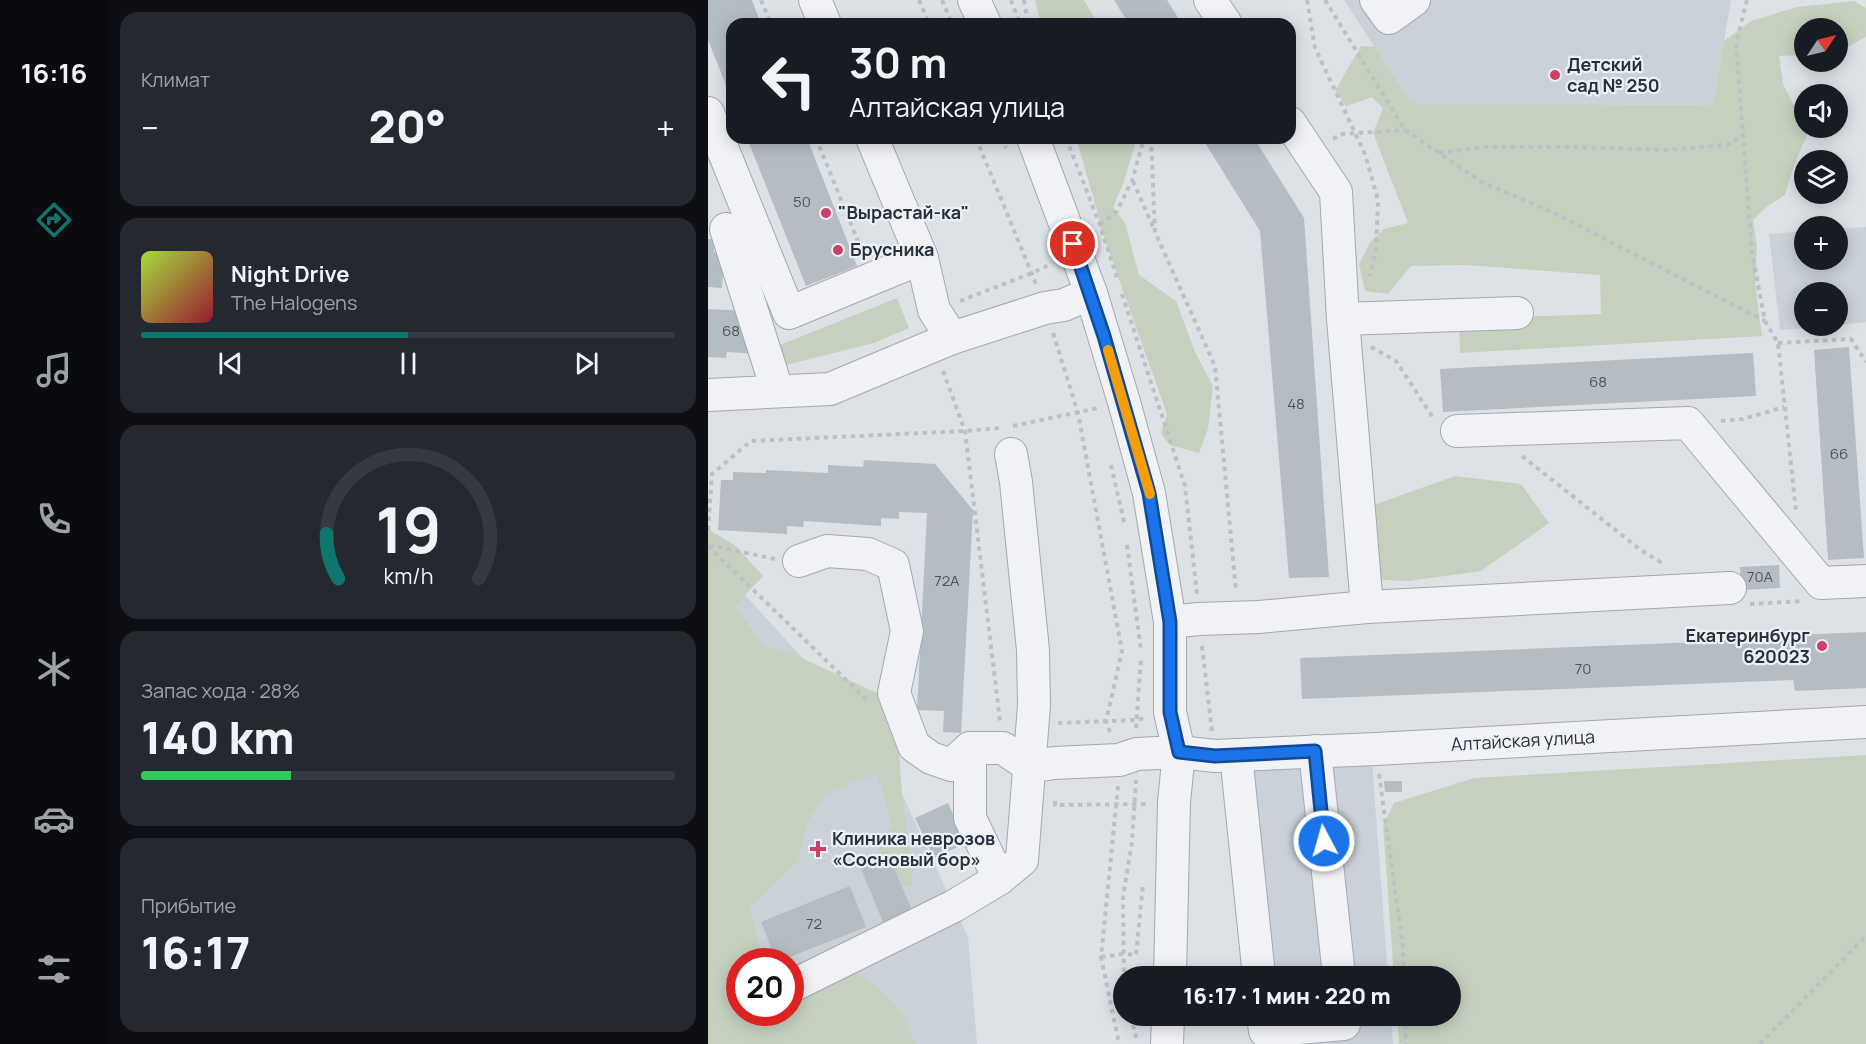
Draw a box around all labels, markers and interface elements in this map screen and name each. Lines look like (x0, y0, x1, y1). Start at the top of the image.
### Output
north arrow (1794, 18, 1848, 72)
map controls (1794, 18, 1848, 336)
text: 30 m (849, 33, 947, 91)
icon: left (750, 42, 828, 120)
place label: Детский сад № 250 (1567, 52, 1660, 97)
text: 16:16 (21, 54, 87, 91)
text: Климат (141, 66, 210, 93)
marker: Детский сад № 250 (1548, 68, 1562, 82)
button: sound (1794, 84, 1848, 138)
text: Алтайская улица (849, 88, 1065, 125)
text: 20° (369, 95, 446, 157)
text: − (141, 105, 159, 150)
text: + (656, 105, 675, 150)
button: layers (1794, 150, 1848, 204)
house number: 50 (793, 191, 811, 212)
icon: directions (33, 199, 75, 241)
place label: "Вырастай-ка" (838, 200, 969, 224)
marker: "Вырастай-ка" (819, 206, 833, 220)
button: + (1794, 216, 1848, 270)
pin (1047, 218, 1098, 269)
icon: arrive (1056, 227, 1089, 260)
place label: Брусника (850, 237, 935, 261)
marker: Брусника (831, 243, 845, 257)
text: Night Drive (231, 259, 350, 289)
button: − (1794, 282, 1848, 336)
text: The Halogens (231, 289, 357, 316)
house number: 68 (722, 320, 740, 341)
icon: previous (214, 347, 247, 380)
icon: pause (392, 347, 425, 380)
icon: next (570, 347, 603, 380)
icon: music (33, 349, 75, 391)
house number: 68 (1589, 371, 1607, 392)
house number: 48 (1287, 393, 1305, 414)
house number: 66 (1830, 443, 1848, 464)
text: 19 (375, 486, 441, 572)
icon: phone (33, 498, 75, 540)
text: km/h (383, 561, 433, 590)
house number: 70А (1747, 566, 1774, 587)
house number: 72А (934, 570, 960, 591)
place label: Екатеринбург 620023 (1686, 623, 1810, 668)
marker: Екатеринбург 620023 (1815, 639, 1829, 653)
icon: climate (33, 648, 75, 690)
house number: 70 (1575, 658, 1591, 679)
text: Запас хода · 28% (141, 677, 300, 704)
text: 140 km (141, 706, 295, 768)
street label: Алтайская улица (1450, 724, 1595, 756)
icon: car (33, 798, 75, 840)
position arrow (1292, 809, 1356, 873)
place label: Клиника неврозов «Сосновый бор» (832, 826, 995, 871)
marker: Клиника неврозов «Сосновый бор» (809, 840, 827, 858)
text: Прибытие (141, 892, 236, 919)
house number: 72 (806, 913, 822, 934)
text: 16:17 (141, 921, 250, 983)
icon: filters (33, 948, 75, 990)
speed limit sign: 20 (726, 948, 804, 1026)
text: 16:17 · 1 мин · 220 m (1183, 981, 1391, 1011)

